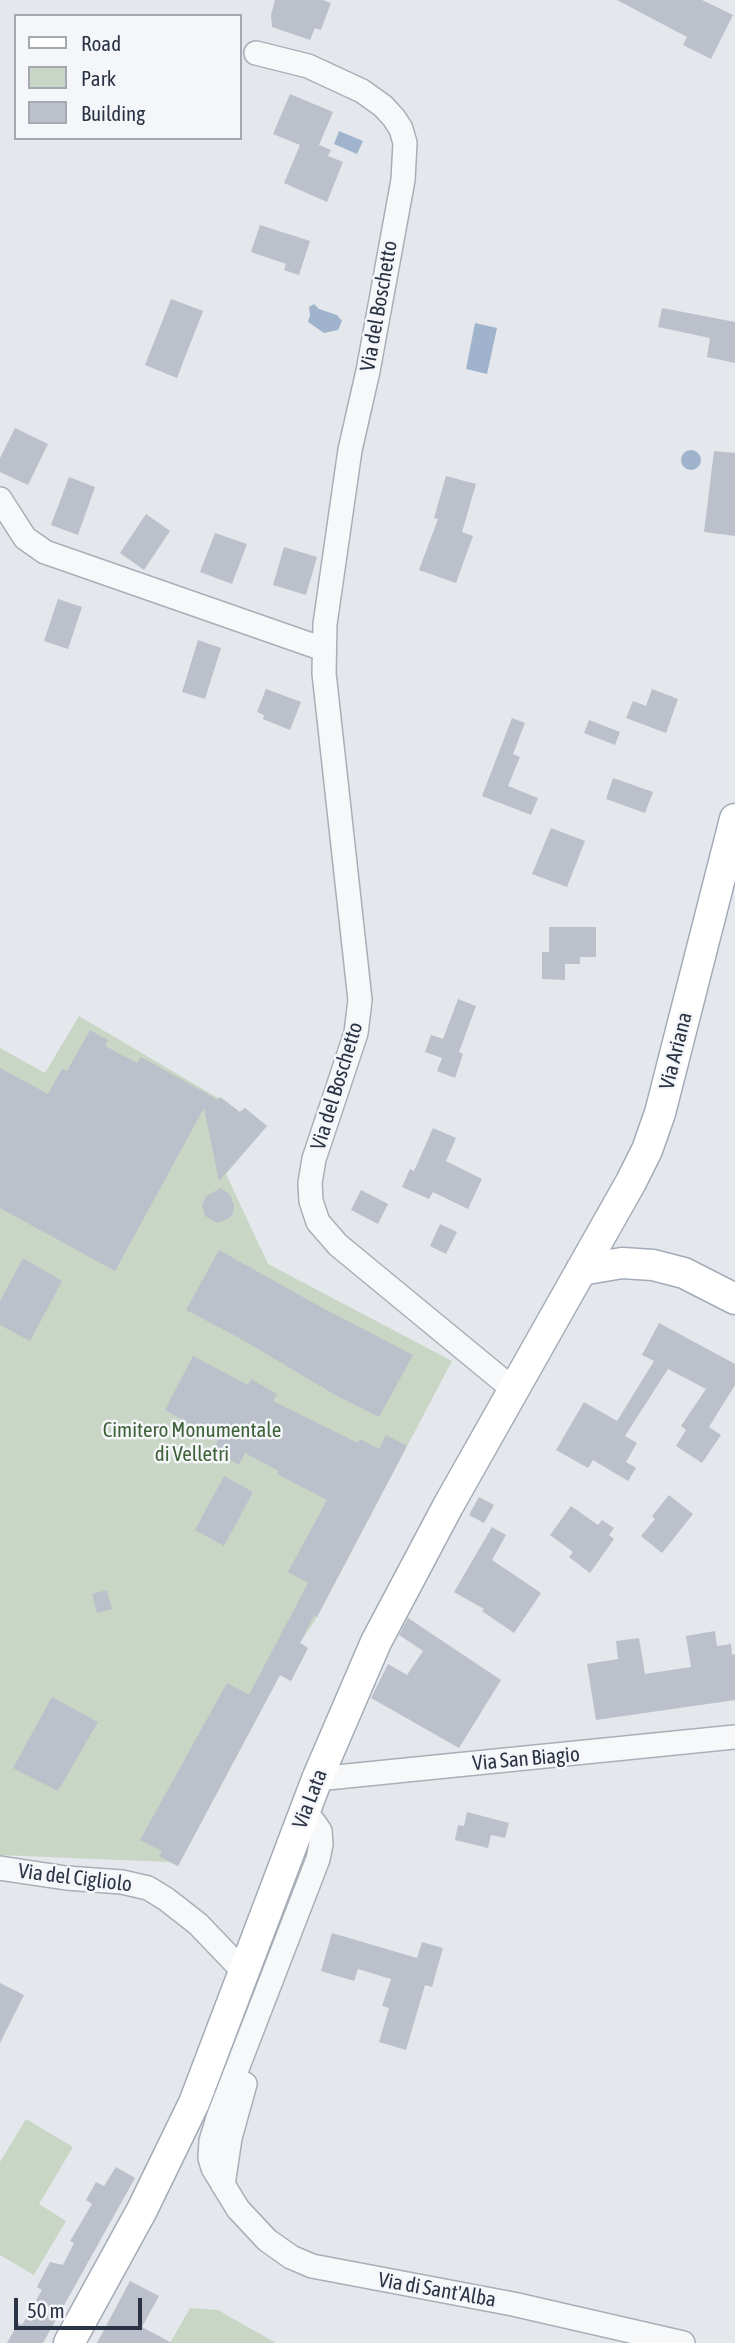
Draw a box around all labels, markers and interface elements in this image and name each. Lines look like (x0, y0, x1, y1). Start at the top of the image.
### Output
legend (14, 14, 242, 140)
text: Road (81, 31, 121, 55)
text: Park (81, 66, 116, 90)
text: Building (81, 101, 145, 125)
street label: Via del Boschetto (355, 239, 403, 373)
street label: Via Ariana (654, 1010, 698, 1092)
street label: Via del Boschetto (306, 1019, 368, 1153)
park label: Cimitero Monumentale di Velletri (103, 1417, 281, 1467)
street label: Via San Biagio (471, 1742, 581, 1776)
street label: Via Lata (287, 1766, 333, 1832)
street label: Via del Cigliolo (17, 1859, 133, 1897)
street label: Via di Sant'Alba (376, 2267, 498, 2313)
scale bar (18, 2284, 145, 2328)
text: 50 m (27, 2298, 65, 2322)

